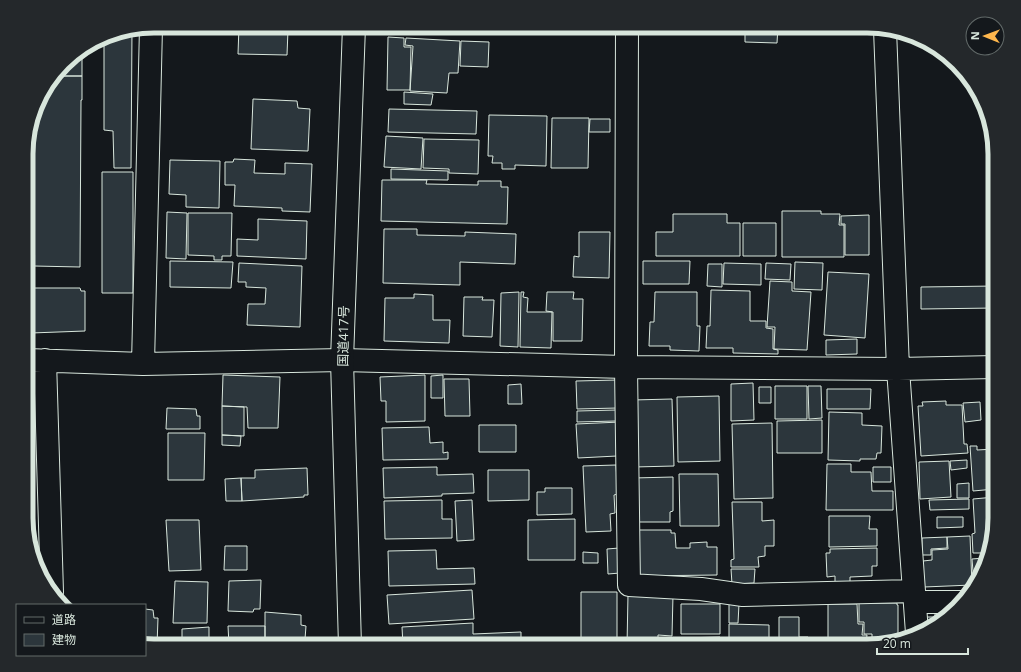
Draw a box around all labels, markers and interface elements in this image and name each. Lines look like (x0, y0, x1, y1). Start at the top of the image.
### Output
north arrow (965, 16, 1005, 56)
text: N (967, 31, 982, 40)
street label: 国道417号 (333, 305, 353, 367)
legend (16, 604, 146, 656)
text: 道路 (52, 611, 76, 628)
scale bar (877, 630, 968, 656)
text: 建物 (52, 631, 76, 648)
text: 20 m (883, 635, 911, 652)

